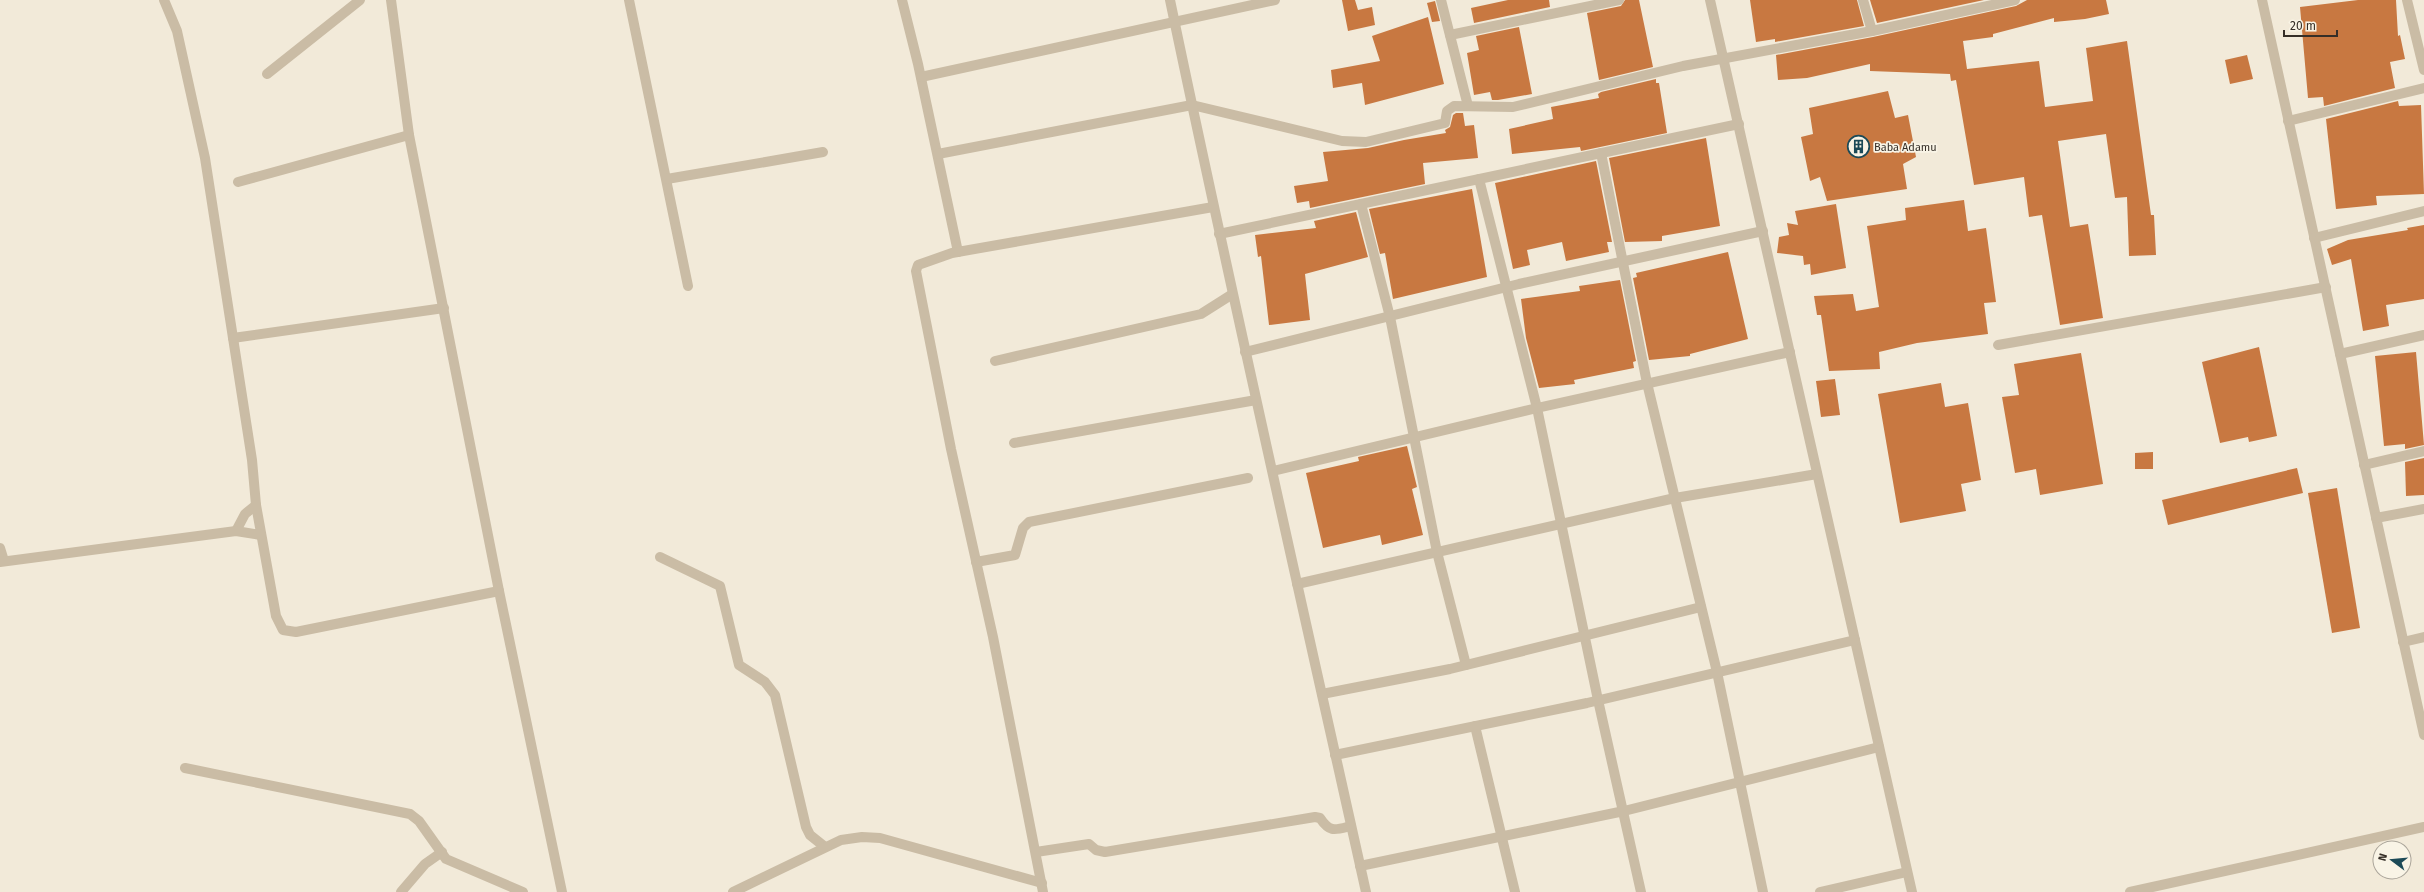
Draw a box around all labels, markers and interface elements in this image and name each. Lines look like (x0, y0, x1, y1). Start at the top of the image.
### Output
scale bar (2284, 12, 2337, 38)
text: 20 m (2290, 19, 2316, 33)
building icon: Baba Adamu (1846, 134, 1872, 160)
place label: Baba Adamu (1874, 141, 1937, 154)
north arrow (2372, 840, 2412, 880)
text: N (2376, 852, 2390, 863)

